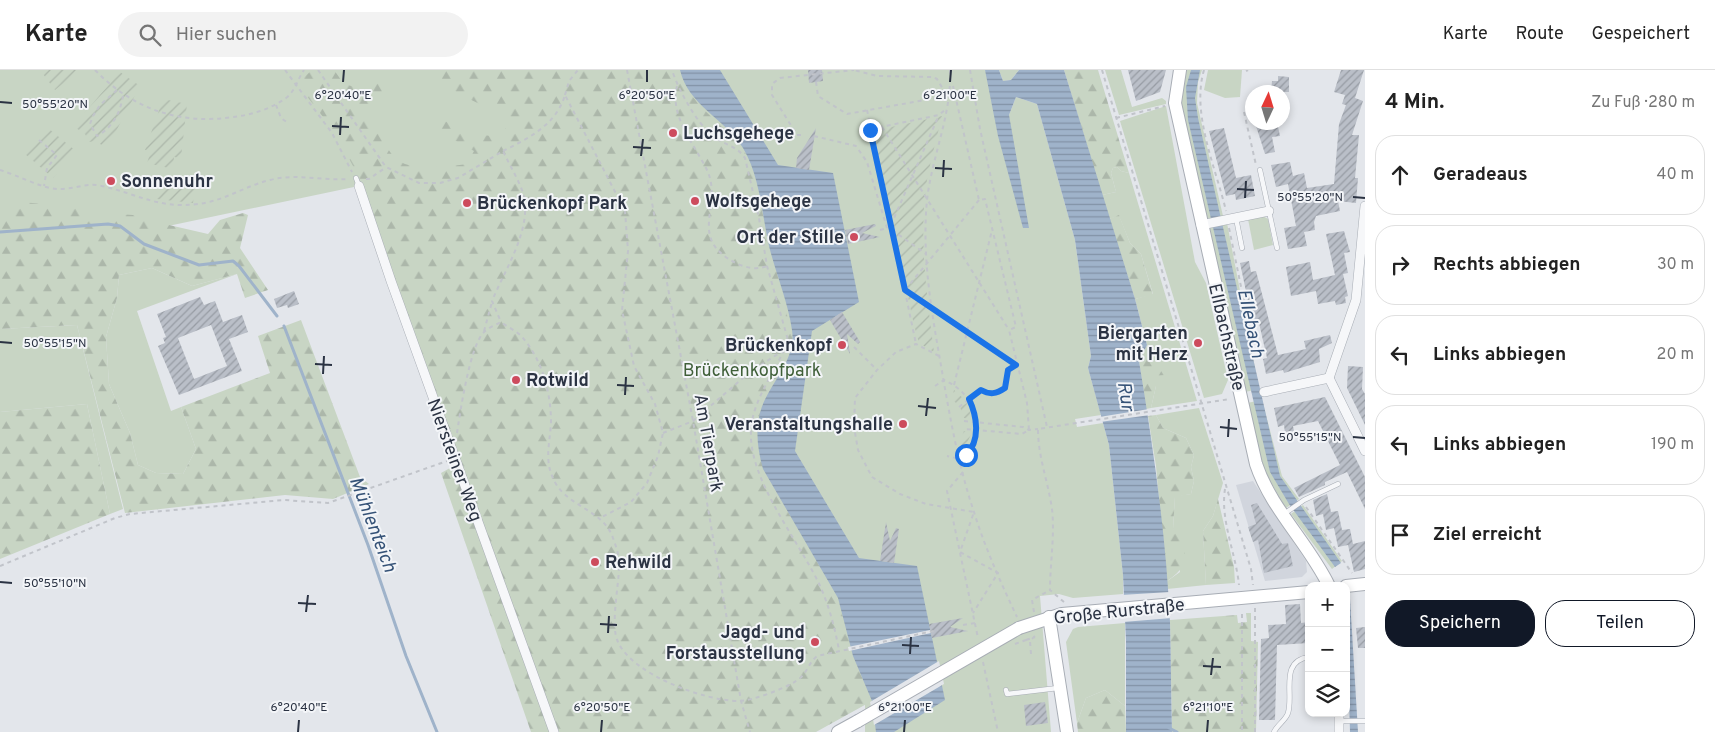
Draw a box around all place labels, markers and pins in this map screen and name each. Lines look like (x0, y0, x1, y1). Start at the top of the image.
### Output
place label: Luchsgehege (683, 123, 794, 146)
marker: Luchsgehege (667, 127, 679, 139)
place label: Sonnenuhr (121, 171, 213, 194)
marker: Sonnenuhr (105, 175, 117, 187)
place label: Wolfsgehege (705, 191, 811, 214)
place label: Brückenkopf Park (477, 193, 627, 216)
marker: Wolfsgehege (689, 195, 701, 207)
marker: Brückenkopf Park (461, 197, 473, 209)
place label: Ort der Stille (736, 227, 844, 250)
marker: Ort der Stille (848, 231, 860, 243)
place label: Biergarten mit Herz (1098, 323, 1188, 367)
place label: Brückenkopf (725, 335, 832, 358)
marker: Biergarten mit Herz (1192, 337, 1204, 349)
marker: Brückenkopf (836, 339, 848, 351)
place label: Rotwild (526, 370, 589, 393)
marker: Rotwild (510, 374, 522, 386)
place label: Veranstaltungshalle (724, 414, 893, 437)
marker: Veranstaltungshalle (897, 418, 909, 430)
place label: Rehwild (605, 552, 672, 575)
marker: Rehwild (589, 556, 601, 568)
place label: Jagd- und Forstausstellung (666, 622, 805, 666)
marker: Jagd- und Forstausstellung (809, 636, 821, 648)

